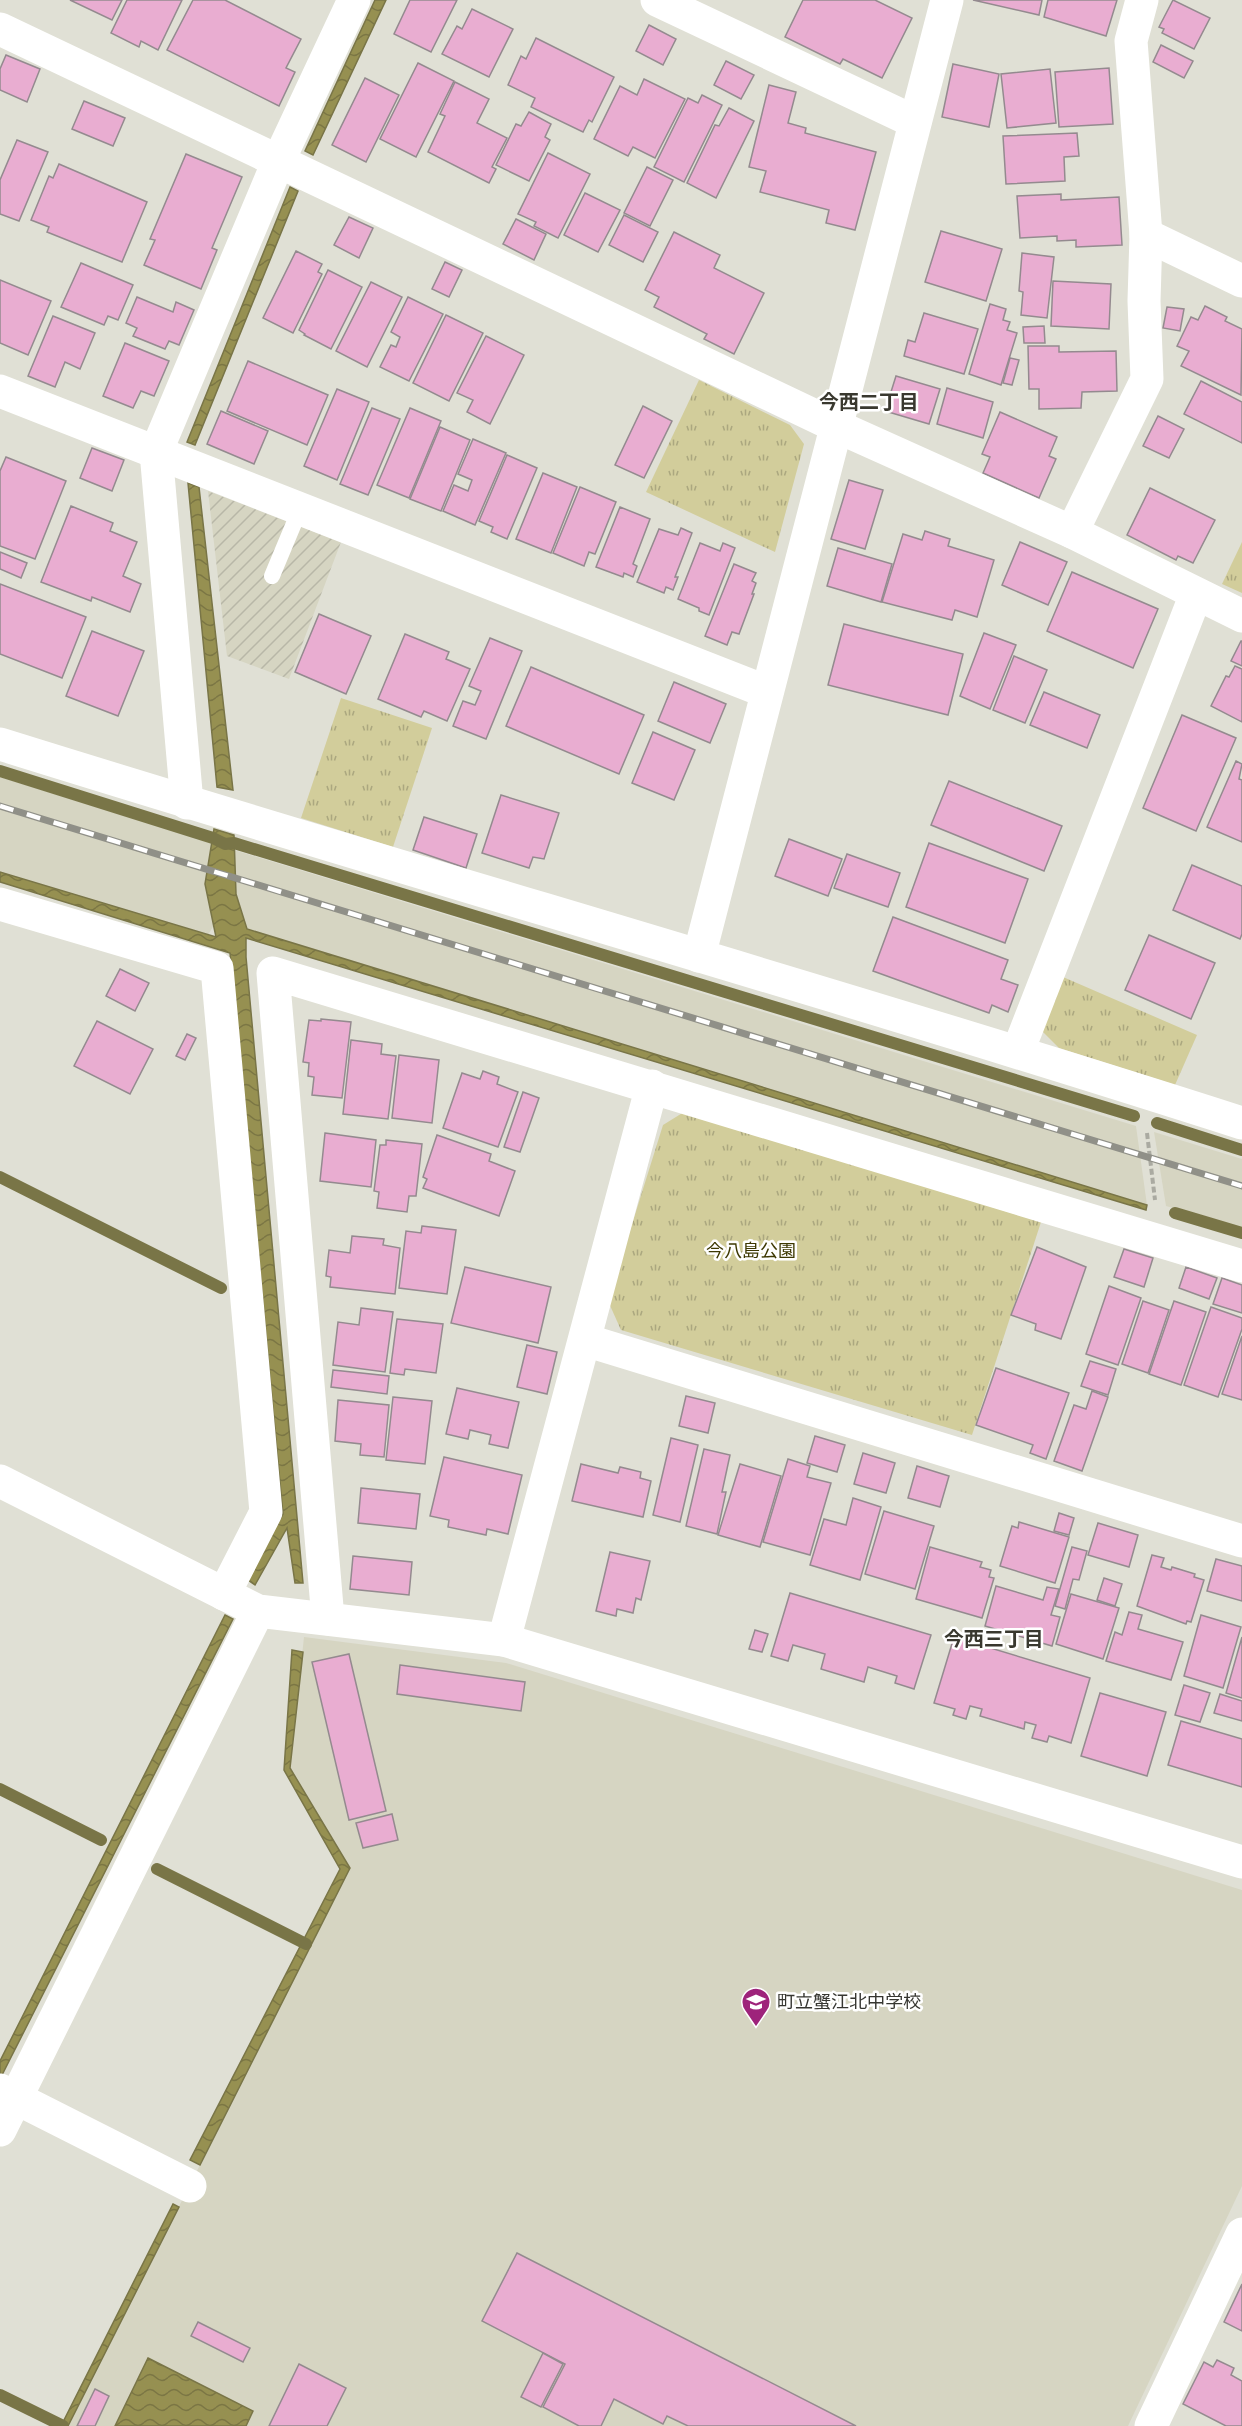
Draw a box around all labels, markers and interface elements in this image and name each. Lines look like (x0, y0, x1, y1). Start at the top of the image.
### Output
district label: 今西二丁目 (819, 391, 919, 414)
park label: 今八島公園 (706, 1240, 796, 1262)
district label: 今西三丁目 (944, 1628, 1044, 1651)
school or university icon: 町立蟹江北中学校 (740, 1986, 772, 2028)
place label: 町立蟹江北中学校 (777, 1991, 921, 2013)

